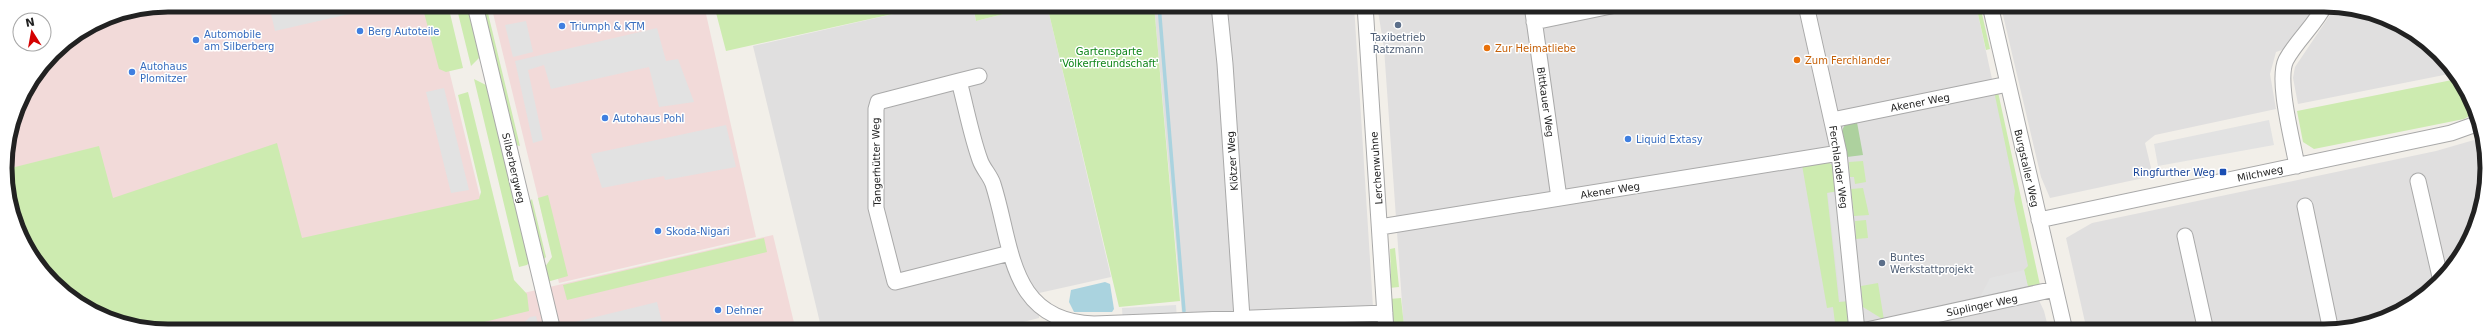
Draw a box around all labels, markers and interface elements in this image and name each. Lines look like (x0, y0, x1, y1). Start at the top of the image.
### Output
north arrow (12, 12, 52, 52)
text: N (24, 15, 36, 30)
marker: Taxibetrieb Ratzmann (1393, 20, 1403, 30)
marker: Triumph & KTM (557, 21, 567, 31)
place label: Triumph & KTM (569, 21, 645, 32)
marker: Berg Autoteile (355, 26, 365, 36)
place label: Berg Autoteile (368, 26, 439, 37)
place label: Automobile am Silberberg (204, 29, 274, 52)
place label: Taxibetrieb Ratzmann (1369, 32, 1426, 55)
marker: Automobile am Silberberg (191, 35, 201, 45)
marker: Zur Heimatliebe (1482, 43, 1492, 53)
place label: Zur Heimatliebe (1495, 43, 1576, 54)
park label: Gartensparte 'Völkerfreundschaft' (1059, 46, 1159, 69)
marker: Zum Ferchlander (1792, 55, 1802, 65)
place label: Zum Ferchlander (1805, 55, 1891, 66)
place label: Autohaus Plomitzer (140, 61, 188, 84)
street label: Bittkauer Weg (1535, 66, 1556, 138)
marker: Autohaus Plomitzer (127, 67, 137, 77)
street label: Akener Weg (1890, 91, 1951, 114)
marker: Autohaus Pohl (600, 113, 610, 123)
place label: Autohaus Pohl (613, 113, 684, 124)
street label: Tangerhütter Weg (870, 117, 883, 208)
street label: Ferchlander Weg (1827, 125, 1850, 209)
street label: Burgstaller Weg (2012, 128, 2041, 208)
street label: Klötzer Weg (1225, 131, 1240, 191)
street label: Lerchenwuhne (1368, 131, 1385, 205)
street label: Silberbergweg (500, 132, 527, 204)
marker: Liquid Extasy (1623, 134, 1633, 144)
place label: Liquid Extasy (1636, 134, 1703, 145)
street label: Milchweg (2236, 163, 2284, 184)
place label: Ringfurther Weg (2133, 167, 2215, 178)
marker: Ringfurther Weg (2218, 167, 2228, 177)
street label: Akener Weg (1580, 180, 1641, 201)
marker: Skoda-Nigari (653, 226, 663, 236)
place label: Skoda-Nigari (666, 226, 730, 237)
place label: Buntes Werkstattprojekt (1890, 252, 1974, 275)
marker: Buntes Werkstattprojekt (1877, 258, 1887, 268)
street label: Süplinger Weg (1945, 293, 2019, 318)
marker: Dehner (713, 305, 723, 315)
place label: Dehner (726, 305, 764, 316)

